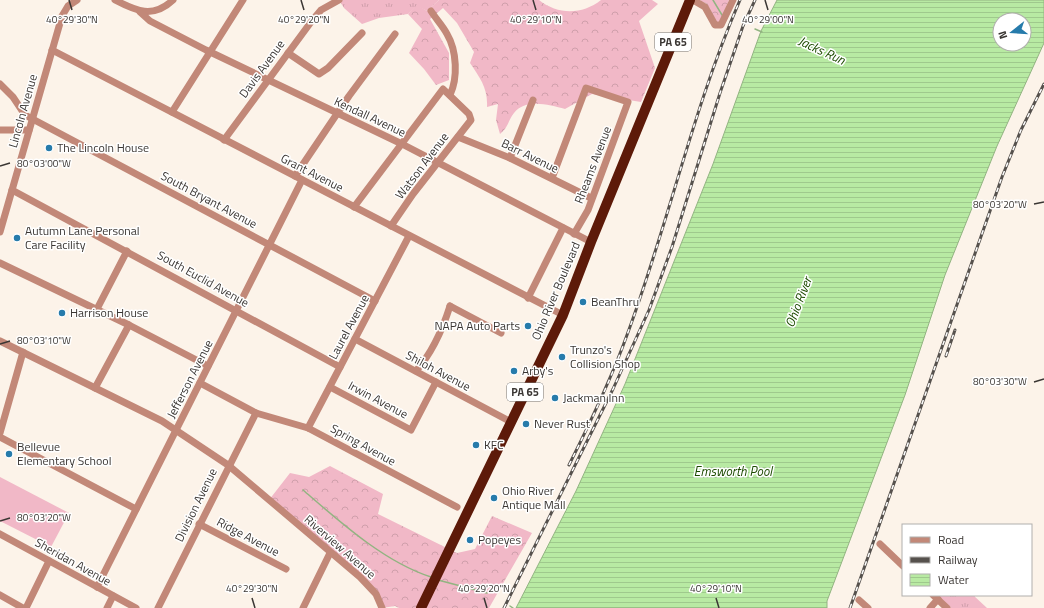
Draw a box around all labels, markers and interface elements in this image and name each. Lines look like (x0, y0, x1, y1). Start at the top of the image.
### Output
text: 40°29'30"N (46, 12, 98, 27)
text: 40°29'20"N (278, 12, 330, 27)
text: 40°29'10"N (510, 12, 562, 27)
text: 40°29'00"N (742, 12, 794, 27)
north arrow (992, 12, 1032, 52)
text: N (994, 29, 1011, 41)
water label: Jacks Run (795, 30, 849, 70)
road number: PA 65 (655, 33, 691, 51)
street label: Davis Avenue (234, 36, 289, 102)
street label: Lincoln Avenue (3, 72, 42, 150)
street label: Kendall Avenue (331, 92, 409, 141)
street label: Rheams Avenue (569, 123, 616, 206)
street label: Watson Avenue (390, 128, 453, 203)
street label: Barr Avenue (498, 133, 562, 178)
place label: The Lincoln House (57, 138, 149, 157)
marker: The Lincoln House (44, 143, 54, 153)
street label: Grant Avenue (277, 149, 347, 197)
text: 80°03'00"W (17, 156, 71, 171)
street label: South Bryant Avenue (158, 166, 261, 233)
text: 80°03'20"W (973, 197, 1027, 212)
place label: Autumn Lane Personal Care Facility (25, 221, 140, 254)
marker: Autumn Lane Personal Care Facility (12, 233, 22, 243)
street label: Ohio River Boulevard (526, 239, 585, 343)
street label: South Euclid Avenue (154, 245, 253, 312)
water label: Ohio River (779, 272, 817, 330)
street label: Laurel Avenue (323, 291, 374, 363)
place label: BeanThru (591, 292, 639, 311)
marker: BeanThru (578, 297, 588, 307)
place label: Harrison House (70, 303, 148, 322)
marker: Harrison House (57, 308, 67, 318)
place label: NAPA Auto Parts (434, 316, 520, 335)
marker: NAPA Auto Parts (523, 321, 533, 331)
text: 80°03'10"W (17, 333, 71, 348)
street label: Jefferson Avenue (162, 336, 218, 421)
place label: Trunzo's Collision Shop (570, 340, 640, 373)
street label: Shiloh Avenue (402, 345, 474, 396)
marker: Trunzo's Collision Shop (557, 352, 567, 362)
place label: Arby's (522, 361, 554, 380)
marker: Arby's (509, 366, 519, 376)
text: 80°03'30"W (973, 374, 1027, 389)
street label: Irwin Avenue (345, 376, 412, 423)
road number: PA 65 (507, 383, 543, 401)
place label: Jackman Inn (563, 388, 624, 407)
marker: Jackman Inn (550, 393, 560, 403)
place label: Never Rust (534, 414, 591, 433)
street label: Spring Avenue (327, 419, 400, 470)
marker: Never Rust (521, 419, 531, 429)
place label: KFC (484, 435, 504, 454)
place label: Bellevue Elementary School (17, 437, 111, 470)
marker: KFC (471, 440, 481, 450)
marker: Bellevue Elementary School (4, 449, 14, 459)
water label: Emsworth Pool (694, 461, 774, 481)
street label: Division Avenue (169, 465, 222, 545)
place label: Ohio River Antique Mall (502, 481, 565, 514)
marker: Ohio River Antique Mall (489, 493, 499, 503)
text: 80°03'20"W (17, 510, 71, 525)
street label: Riverview Avenue (300, 510, 380, 583)
street label: Ridge Avenue (213, 512, 283, 561)
legend (902, 524, 1032, 596)
place label: Popeyes (478, 530, 521, 549)
text: Road (938, 530, 964, 549)
street label: Sheridan Avenue (32, 533, 115, 590)
marker: Popeyes (465, 535, 475, 545)
text: Railway (938, 550, 978, 569)
text: Water (938, 570, 969, 589)
text: 40°29'30"N (226, 581, 278, 596)
text: 40°29'20"N (458, 581, 510, 596)
text: 40°29'10"N (690, 581, 742, 596)

